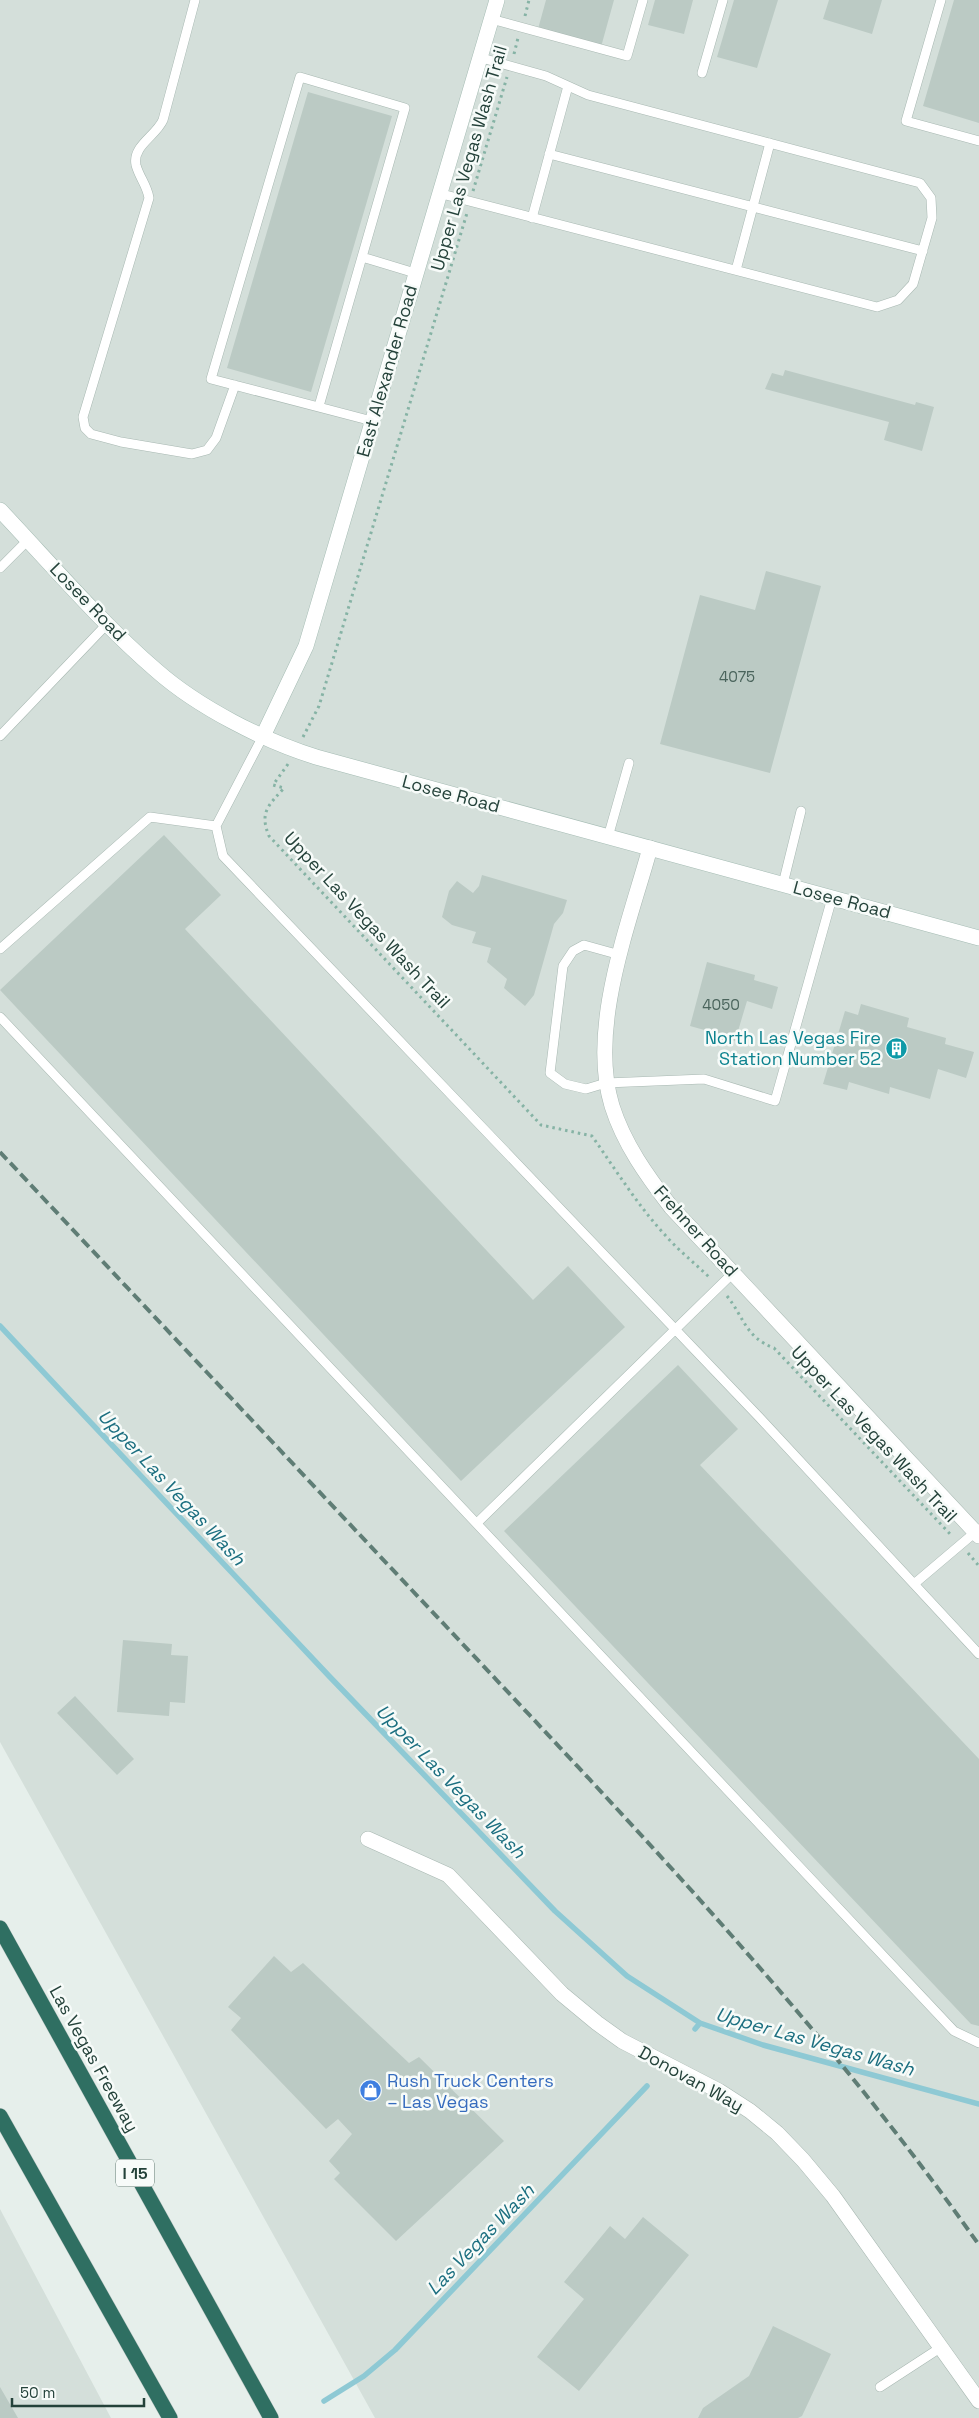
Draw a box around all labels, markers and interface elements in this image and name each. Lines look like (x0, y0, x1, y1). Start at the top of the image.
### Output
street label: Upper Las Vegas Wash Trail (425, 42, 512, 273)
street label: East Alexander Road (351, 282, 422, 460)
street label: Losee Road (45, 558, 132, 646)
house number: 4075 (719, 667, 755, 686)
street label: Losee Road (400, 769, 503, 818)
street label: Upper Las Vegas Wash Trail (279, 826, 455, 1013)
street label: Losee Road (791, 875, 894, 924)
house number: 4050 (702, 995, 740, 1014)
place label: North Las Vegas Fire Station Number 52 (705, 1026, 881, 1070)
building icon: North Las Vegas Fire Station Number 52 (885, 1036, 909, 1060)
street label: Frehner Road (649, 1180, 743, 1281)
street label: Upper Las Vegas Wash Trail (786, 1340, 962, 1527)
water label: Upper Las Vegas Wash (92, 1404, 251, 1571)
water label: Upper Las Vegas Wash (370, 1699, 531, 1864)
street label: Las Vegas Freeway (45, 1982, 144, 2136)
water label: Upper Las Vegas Wash (713, 2001, 917, 2082)
street label: Donovan Way (635, 2040, 748, 2117)
place label: Rush Truck Centers – Las Vegas (387, 2069, 554, 2113)
shop icon: Rush Truck Centers – Las Vegas (359, 2079, 383, 2103)
road number: I 15 (116, 2160, 154, 2186)
water label: Las Vegas Wash (421, 2178, 540, 2300)
scale bar (12, 2376, 145, 2408)
text: 50 m (20, 2383, 55, 2402)

